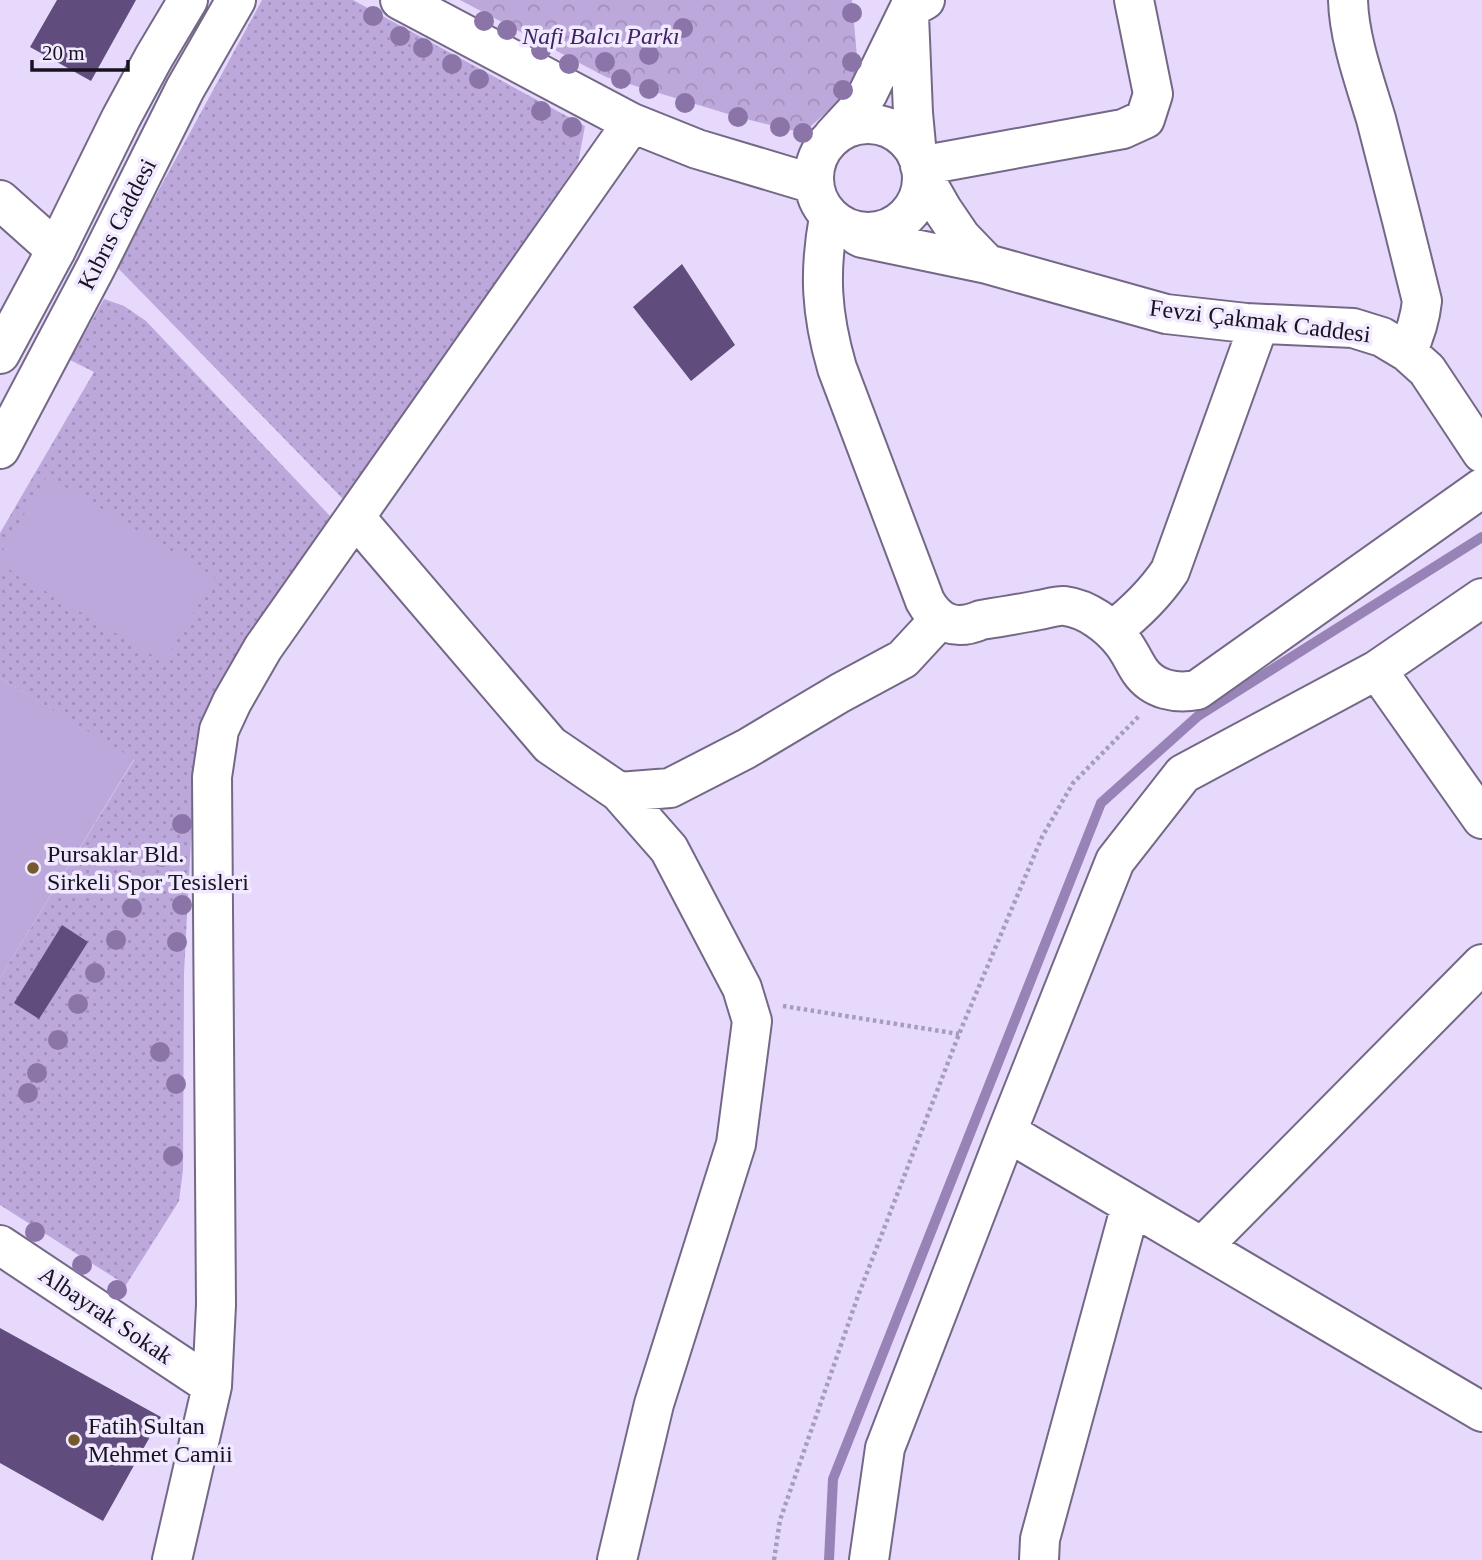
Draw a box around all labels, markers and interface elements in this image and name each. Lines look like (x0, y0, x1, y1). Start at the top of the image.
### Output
park label: Nafi Balcı Parkı (521, 23, 680, 49)
scale bar (32, 28, 128, 72)
text: 20 m (42, 41, 85, 65)
street label: Kıbrıs Caddesi (73, 154, 161, 294)
street label: Fevzi Çakmak Caddesi (1148, 295, 1372, 348)
place label: Pursaklar Bld. Sirkeli Spor Tesisleri (47, 841, 249, 895)
marker: Pursaklar Bld. Sirkeli Spor Tesisleri (25, 860, 41, 876)
street label: Albayrak Sokak (34, 1261, 178, 1369)
place label: Fatih Sultan Mehmet Camii (88, 1413, 233, 1467)
marker: Fatih Sultan Mehmet Camii (66, 1432, 82, 1448)

